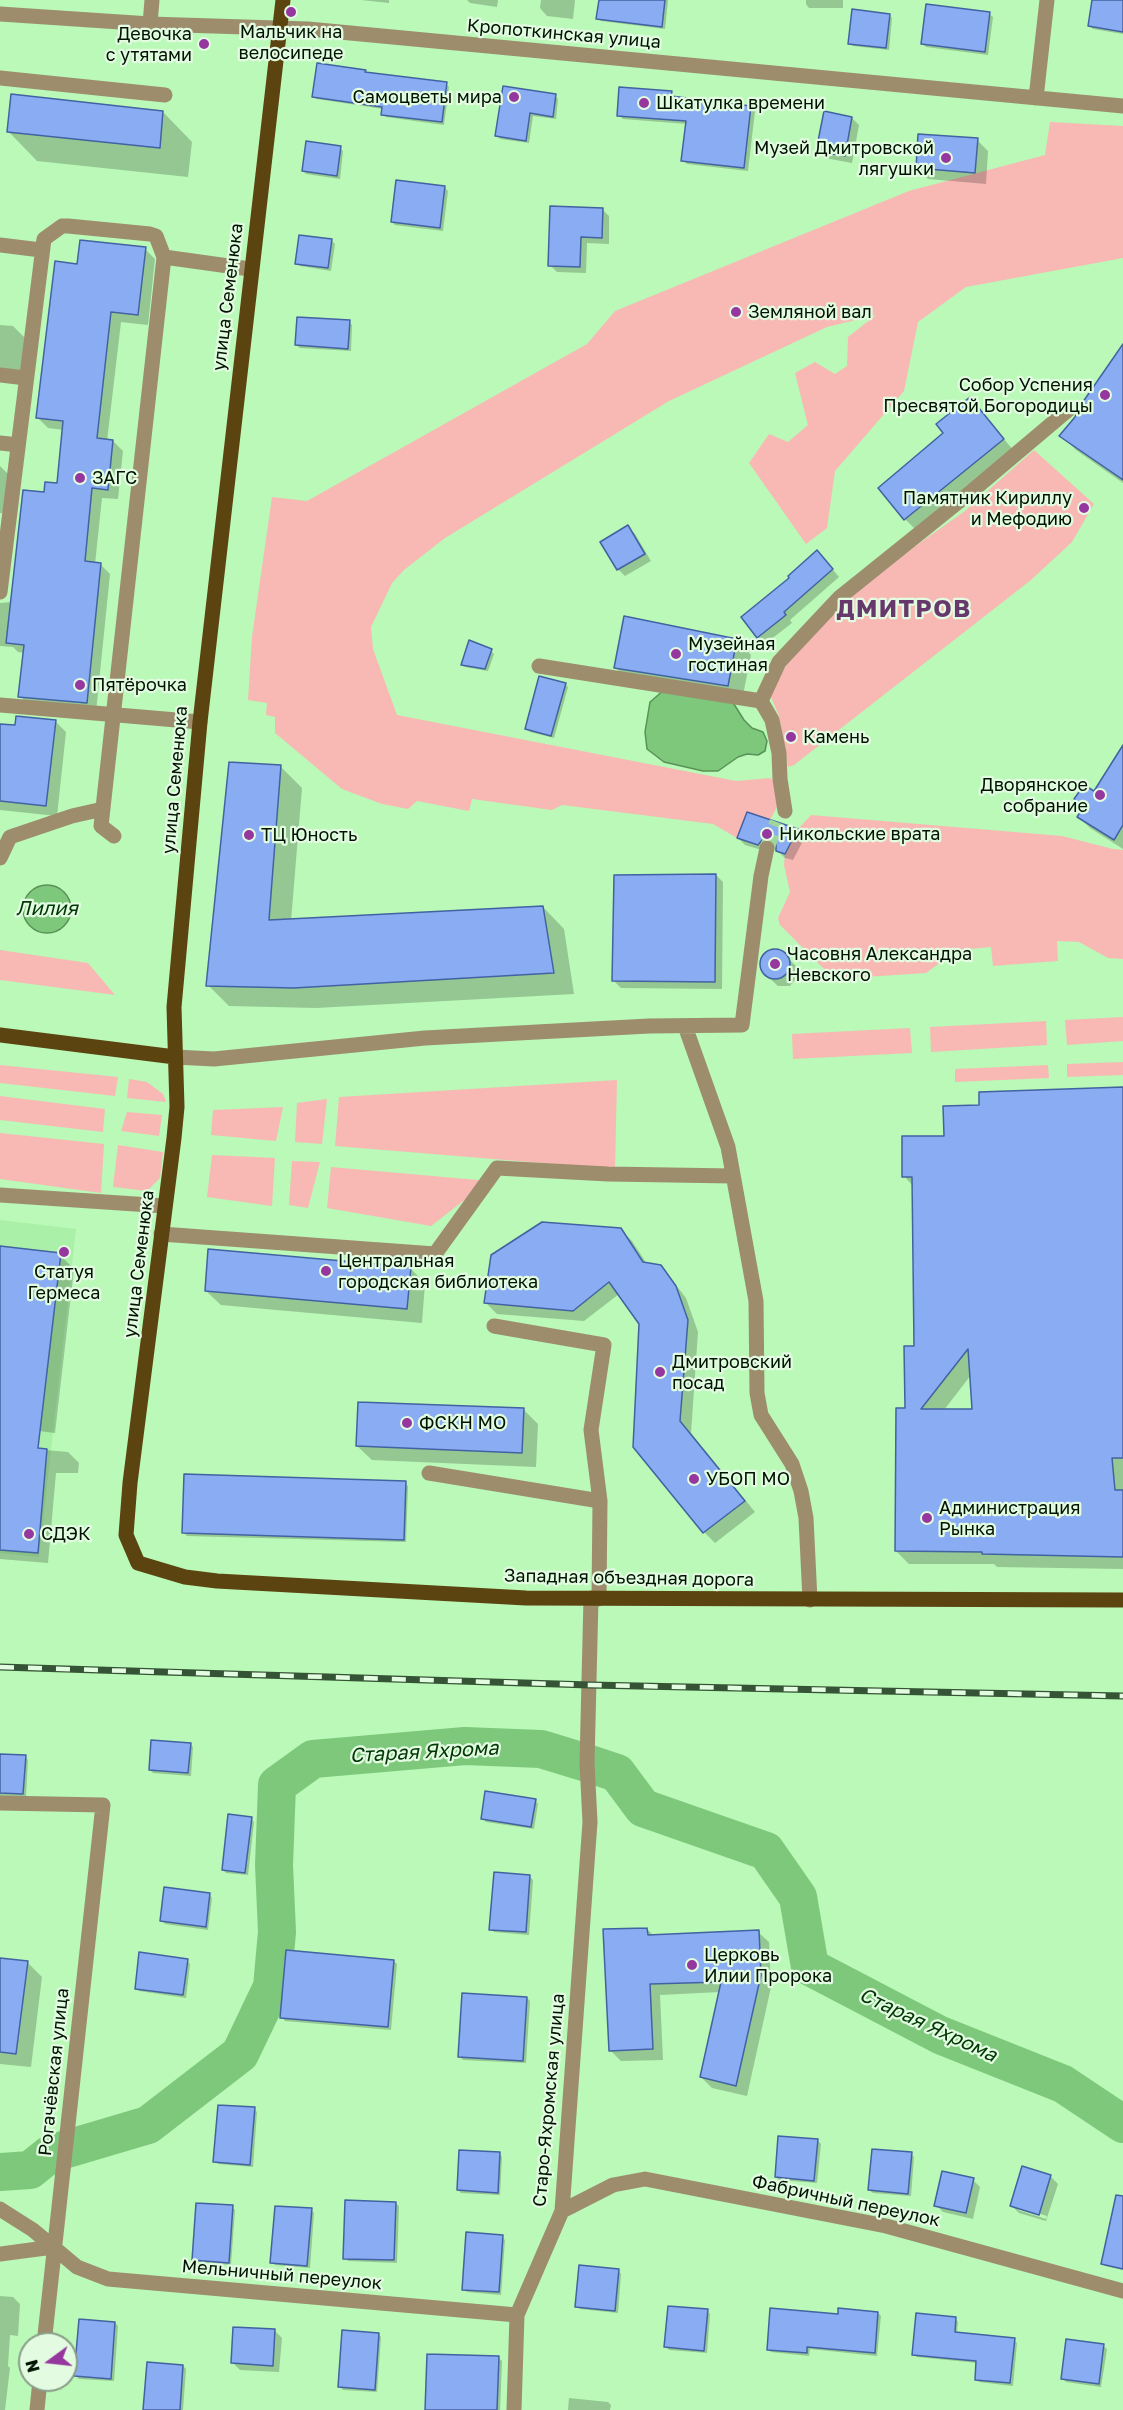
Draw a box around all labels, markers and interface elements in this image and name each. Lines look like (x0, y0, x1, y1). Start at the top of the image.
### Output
marker: Мальчик на велосипеде (284, 5, 298, 19)
street label: Кропоткинская улица (466, 15, 662, 53)
place label: Мальчик на велосипеде (239, 21, 343, 63)
place label: Девочка с утятами (106, 23, 192, 66)
marker: Девочка с утятами (197, 37, 211, 51)
place label: Самоцветы мира (353, 86, 502, 108)
marker: Самоцветы мира (507, 90, 521, 104)
place label: Шкатулка времени (656, 92, 825, 114)
marker: Шкатулка времени (637, 96, 651, 110)
place label: Музей Дмитровской лягушки (754, 137, 934, 180)
marker: Музей Дмитровской лягушки (939, 151, 953, 165)
street label: улица Семенюка (208, 222, 248, 372)
place label: Земляной вал (748, 301, 872, 323)
marker: Земляной вал (729, 305, 743, 319)
place label: Собор Успения Пресвятой Богородицы (883, 374, 1093, 416)
marker: Собор Успения Пресвятой Богородицы (1098, 388, 1112, 402)
place label: ЗАГС (92, 467, 137, 489)
marker: ЗАГС (73, 471, 87, 485)
place label: Памятник Кириллу и Мефодию (903, 487, 1072, 530)
marker: Памятник Кириллу и Мефодию (1077, 501, 1091, 515)
district label: ДМИТРОВ (836, 595, 972, 623)
place label: Музейная гостиная (688, 633, 775, 676)
marker: Музейная гостиная (669, 647, 683, 661)
place label: Пятёрочка (92, 674, 187, 696)
marker: Пятёрочка (73, 678, 87, 692)
street label: улица Семенюка (158, 705, 192, 855)
place label: Камень (803, 726, 869, 748)
marker: Камень (784, 730, 798, 744)
place label: Дворянское собрание (981, 774, 1088, 816)
marker: Дворянское собрание (1093, 788, 1107, 802)
place label: Никольские врата (779, 823, 940, 845)
place label: ТЦ Юность (261, 824, 357, 846)
marker: Никольские врата (760, 827, 774, 841)
marker: ТЦ Юность (242, 828, 256, 842)
water label: Лилия (16, 897, 78, 921)
place label: Часовня Александра Невского (787, 943, 972, 986)
marker: Часовня Александра Невского (768, 957, 782, 971)
street label: улица Семенюка (119, 1189, 159, 1339)
marker: Статуя Гермеса (57, 1245, 71, 1259)
place label: Центральная городская библиотека (338, 1250, 538, 1292)
place label: Статуя Гермеса (28, 1261, 100, 1304)
marker: Центральная городская библиотека (319, 1264, 333, 1278)
place label: Дмитровский посад (672, 1351, 792, 1394)
marker: Дмитровский посад (653, 1365, 667, 1379)
place label: ФСКН МО (419, 1412, 506, 1434)
marker: ФСКН МО (400, 1416, 414, 1430)
place label: УБОП МО (706, 1468, 790, 1490)
marker: УБОП МО (687, 1472, 701, 1486)
place label: Администрация Рынка (939, 1497, 1080, 1540)
marker: Администрация Рынка (920, 1511, 934, 1525)
place label: СДЭК (41, 1523, 90, 1545)
marker: СДЭК (22, 1527, 36, 1541)
street label: Западная объездная дорога (504, 1565, 754, 1591)
water label: Старая Яхрома (349, 1736, 499, 1768)
place label: Церковь Илии Пророка (704, 1944, 832, 1986)
marker: Церковь Илии Пророка (685, 1958, 699, 1972)
water label: Старая Яхрома (855, 1983, 1001, 2067)
street label: Рогачёвская улица (34, 1987, 74, 2157)
street label: Старо-Яхромская улица (529, 1992, 569, 2208)
street label: Фабричный переулок (750, 2170, 942, 2232)
street label: Мельничный переулок (181, 2255, 383, 2295)
north arrow (18, 2332, 78, 2392)
text: N (21, 2358, 44, 2375)

